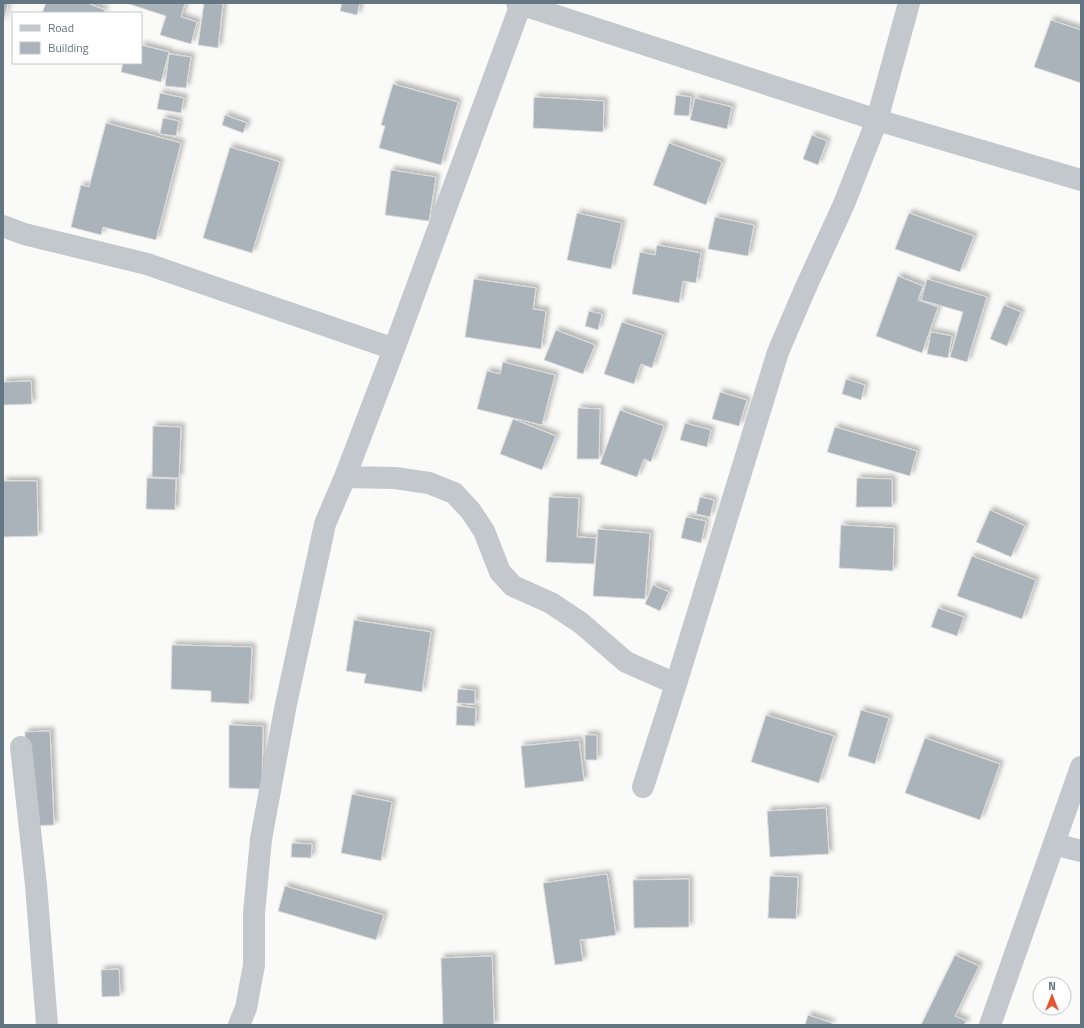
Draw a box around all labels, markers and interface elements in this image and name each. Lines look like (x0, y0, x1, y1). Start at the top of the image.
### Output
legend (12, 12, 142, 64)
text: Road (48, 18, 74, 37)
text: Building (48, 38, 89, 57)
north arrow (1032, 976, 1072, 1016)
text: N (1048, 978, 1056, 994)

